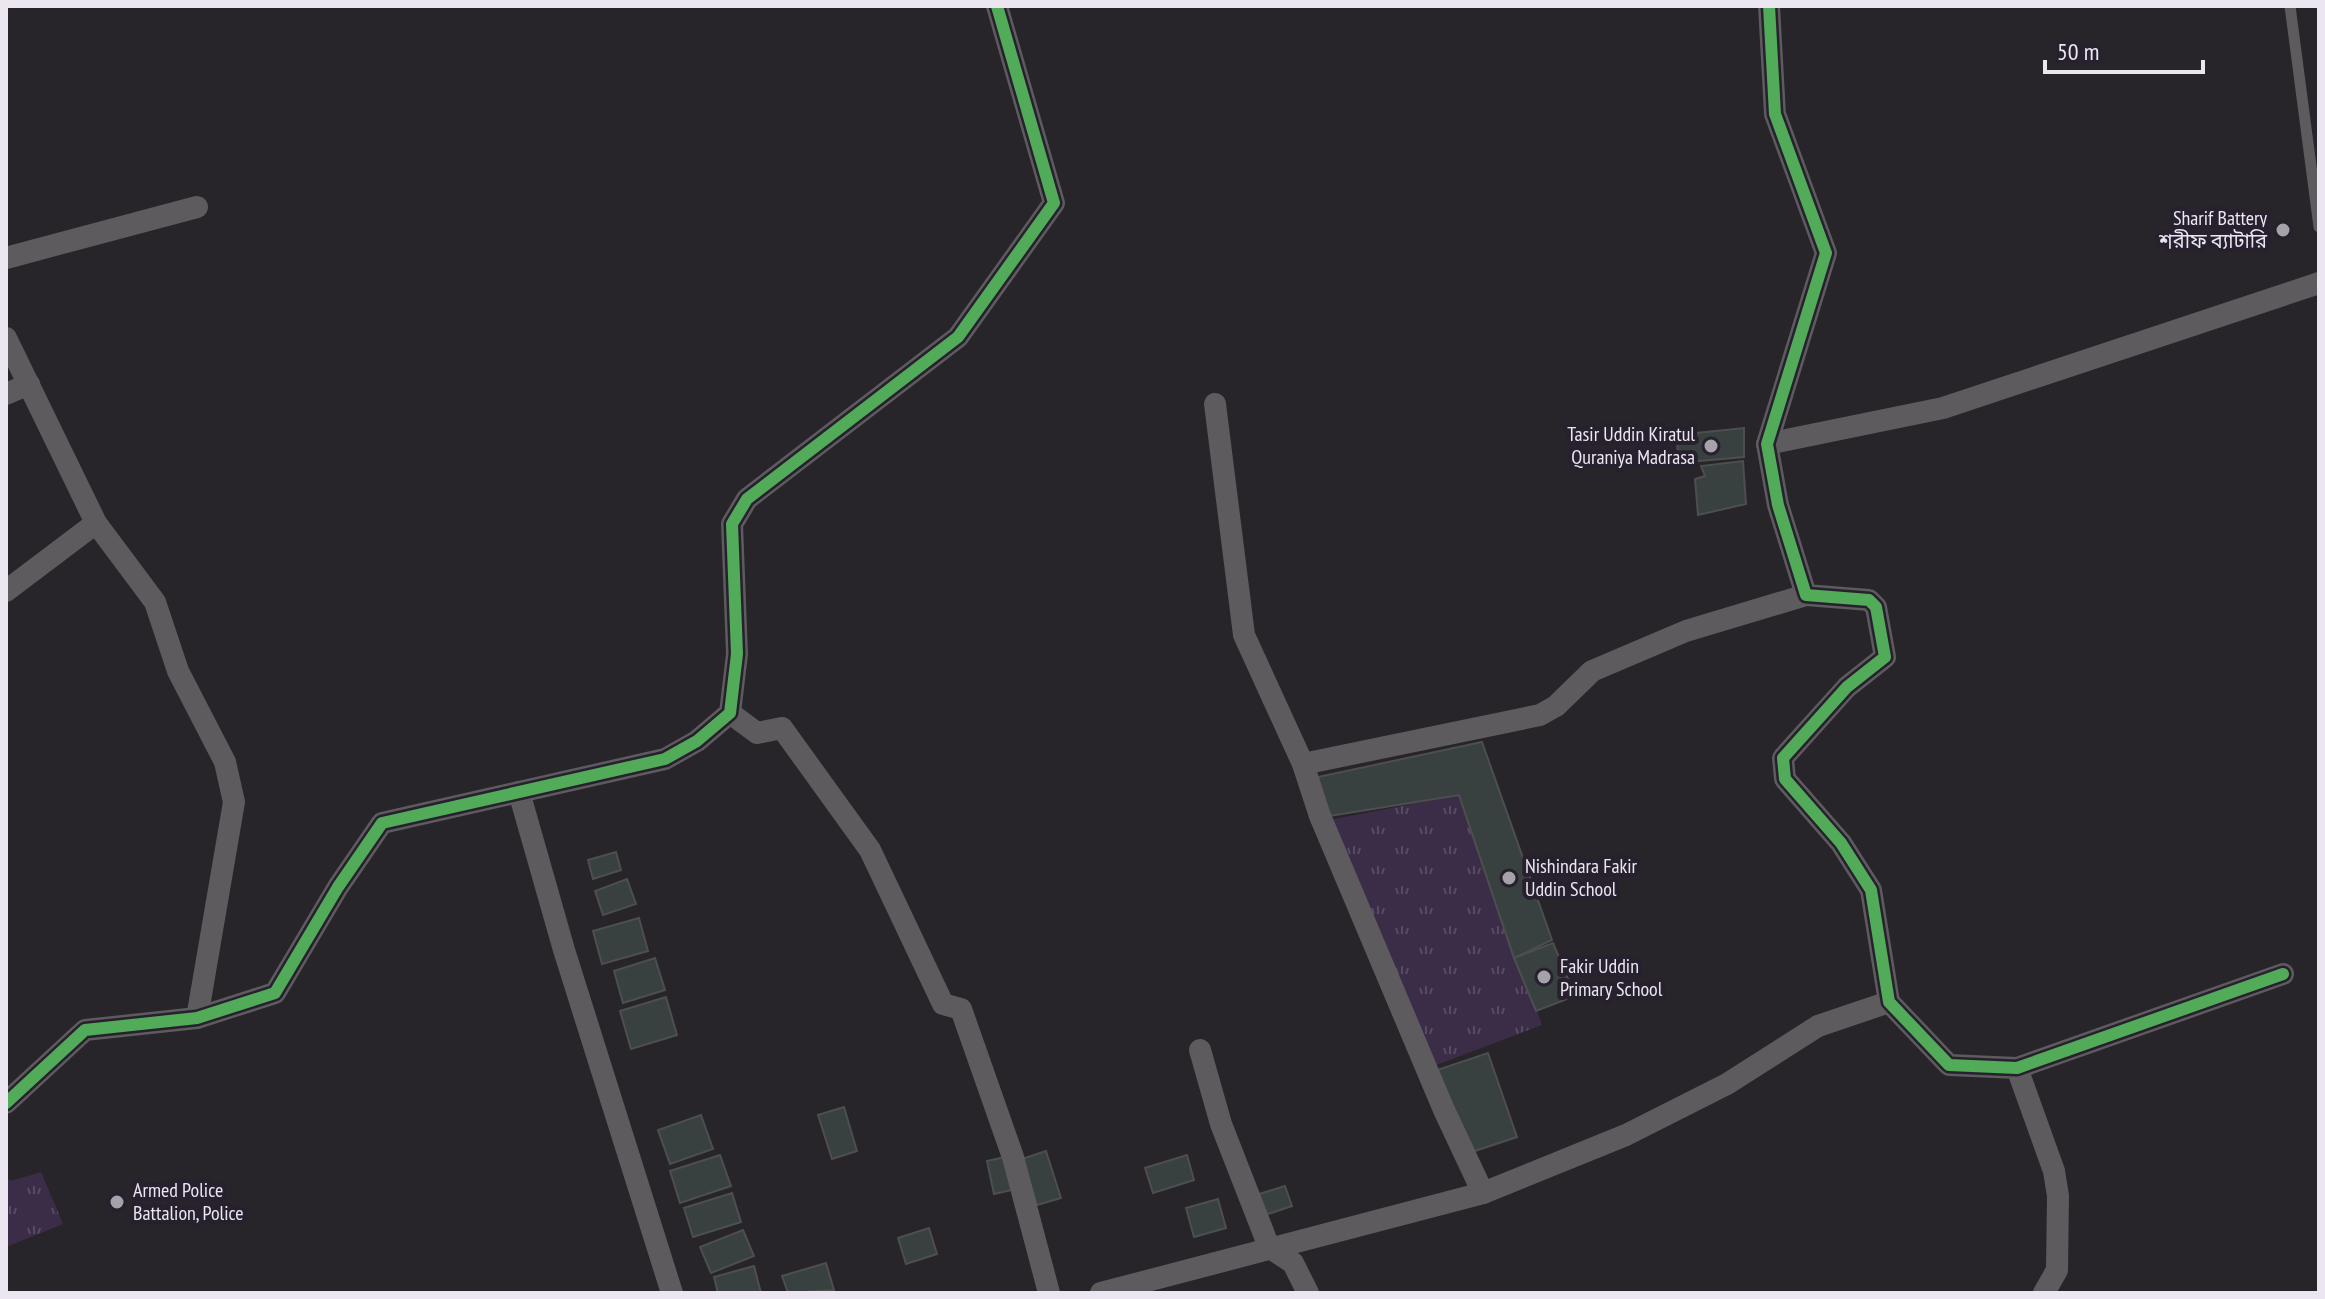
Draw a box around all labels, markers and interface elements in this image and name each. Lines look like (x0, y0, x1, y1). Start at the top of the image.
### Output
scale bar (2045, 24, 2203, 74)
text: 50 m (2057, 36, 2099, 67)
place label: Sharif Battery শরীফ ব্যাটারি (2158, 205, 2268, 254)
marker: Sharif Battery শরীফ ব্যাটারি (2274, 221, 2292, 239)
place label: Tasir Uddin Kiratul Quraniya Madrasa (1567, 421, 1695, 470)
marker: Tasir Uddin Kiratul Quraniya Madrasa (1702, 437, 1720, 455)
place label: Nishindara Fakir Uddin School (1525, 853, 1638, 902)
marker: Nishindara Fakir Uddin School (1500, 869, 1518, 887)
place label: Fakir Uddin Primary School (1560, 953, 1663, 1002)
marker: Fakir Uddin Primary School (1535, 968, 1553, 986)
place label: Armed Police Battalion, Police (133, 1177, 244, 1226)
marker: Armed Police Battalion, Police (108, 1193, 126, 1211)

